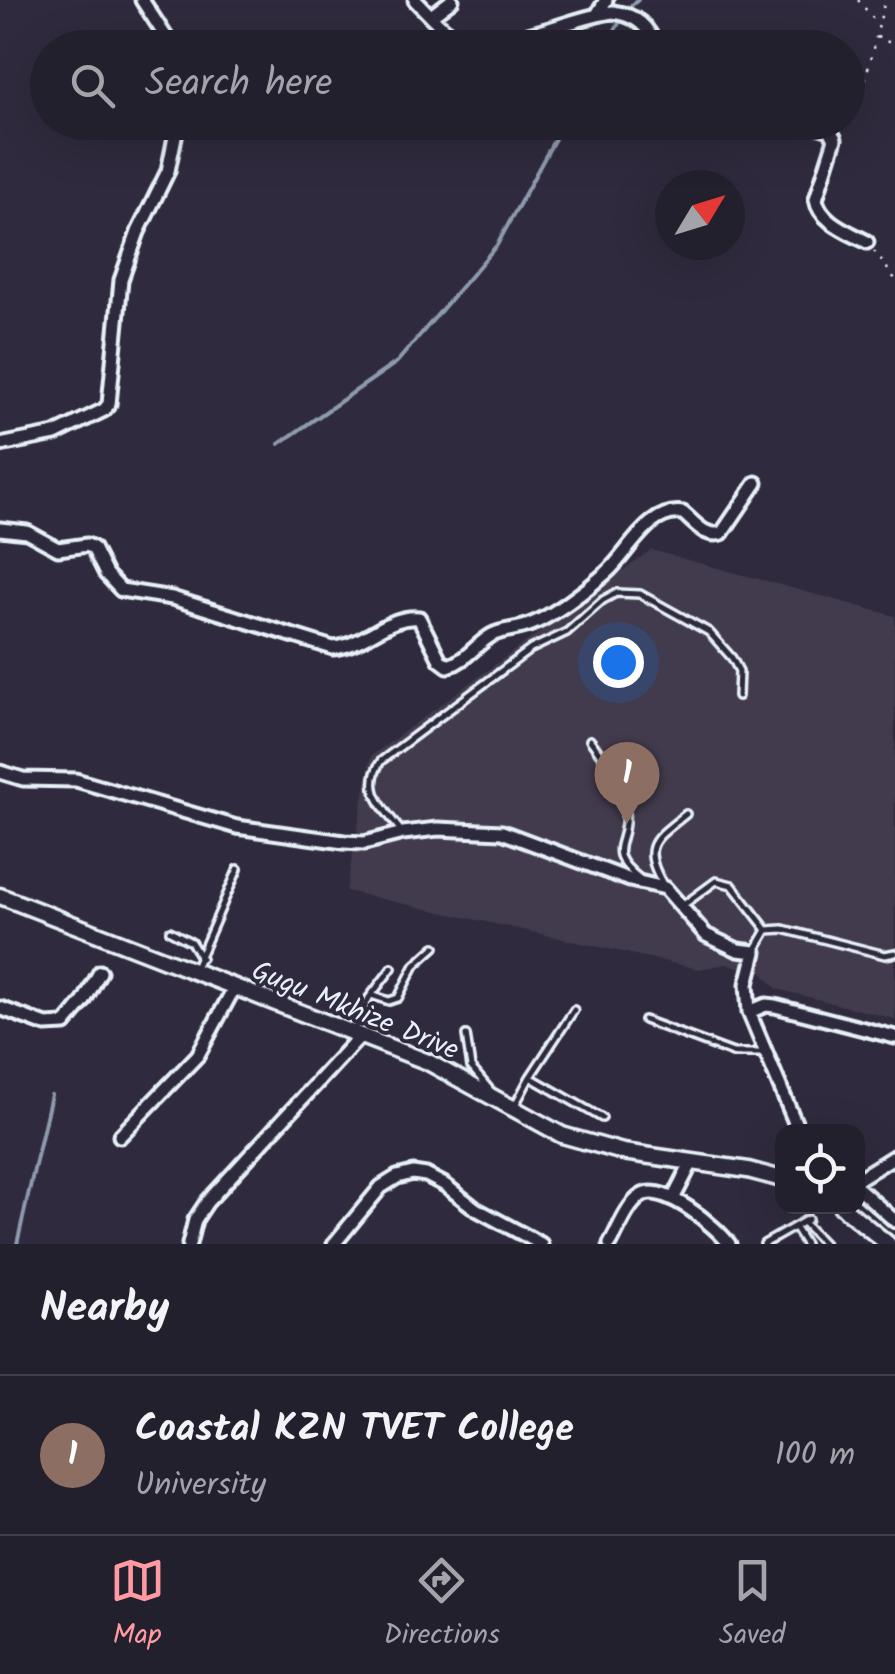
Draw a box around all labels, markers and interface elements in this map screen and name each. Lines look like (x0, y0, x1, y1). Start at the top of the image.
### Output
search box (30, 30, 865, 140)
text: Search here (145, 55, 332, 115)
icon: search (65, 58, 120, 113)
north arrow (655, 170, 745, 260)
your location (593, 637, 644, 688)
pin: 1 (594, 742, 660, 824)
street label: Gugu Mkhize Drive (245, 949, 466, 1074)
map controls (775, 1124, 865, 1214)
button: locate (775, 1124, 865, 1214)
text: Nearby (40, 1276, 169, 1343)
text: Coastal KZN TVET College (135, 1400, 574, 1460)
text: 1 (68, 1430, 77, 1481)
text: 100 m (775, 1430, 855, 1481)
text: University (135, 1460, 266, 1511)
tab: Map (110, 1553, 165, 1658)
tab: Directions (384, 1553, 500, 1658)
tab: Saved (719, 1553, 785, 1658)

